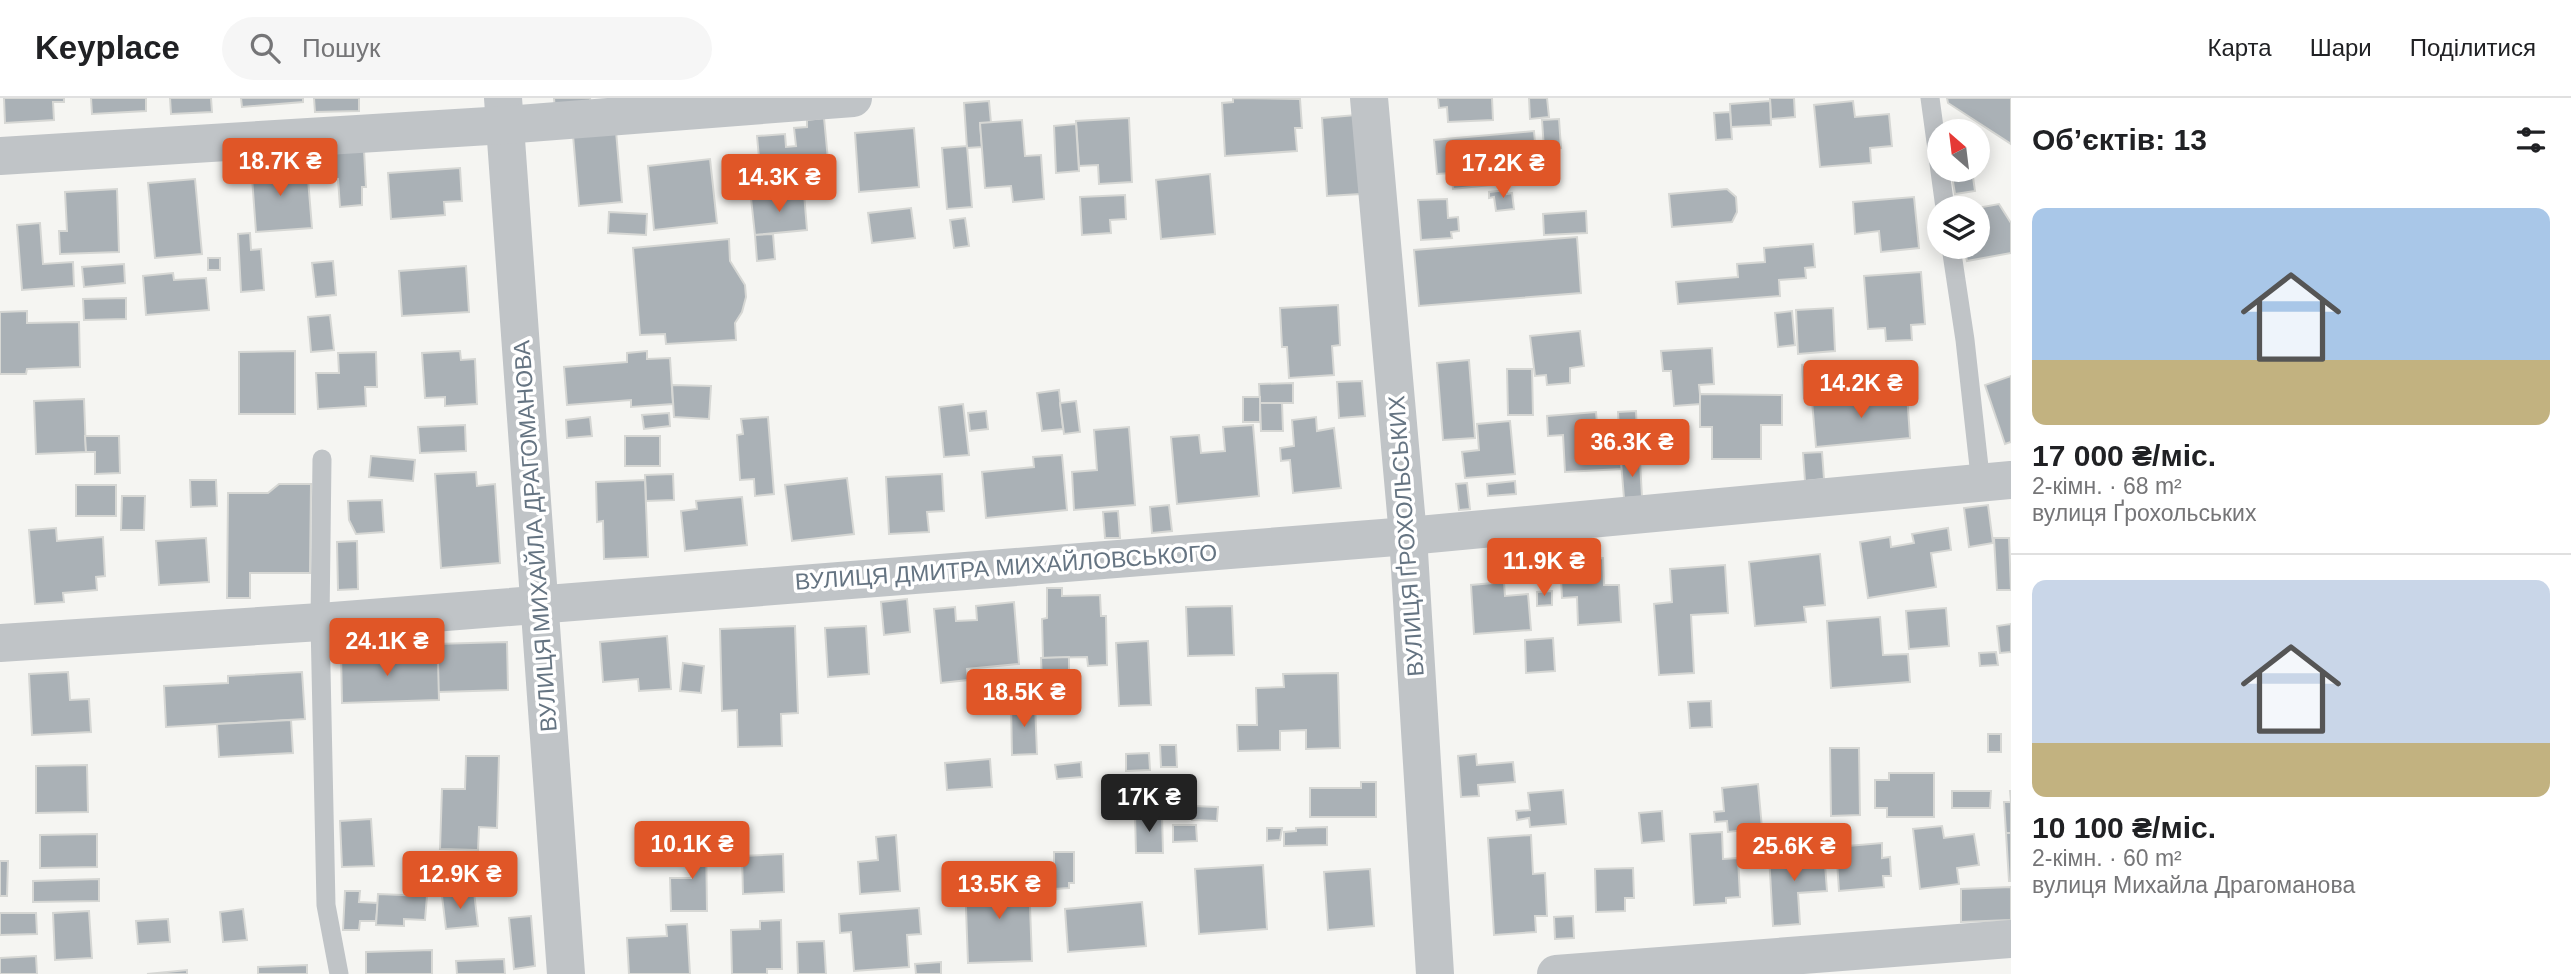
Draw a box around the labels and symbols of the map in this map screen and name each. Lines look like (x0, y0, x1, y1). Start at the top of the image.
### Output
north arrow (1927, 119, 1990, 182)
pin: 18.7K ₴ (215, 139, 345, 198)
pin: 17.2K ₴ (1438, 140, 1568, 200)
pin: 14.3K ₴ (714, 155, 844, 214)
street label: ВУЛИЦЯ МИХАЙЛА ДРАГОМАНОВА (507, 339, 562, 733)
pin: 14.2K ₴ (1796, 360, 1926, 420)
street label: ВУЛИЦЯ ҐРОХОЛЬСЬКИХ (1382, 394, 1429, 678)
pin: 36.3K ₴ (1567, 420, 1697, 479)
street label: ВУЛИЦЯ ДМИТРА МИХАЙЛОВСЬКОГО (794, 538, 1218, 595)
pin: 11.9K ₴ (1479, 538, 1609, 598)
pin: 24.1K ₴ (322, 618, 452, 678)
pin: 18.5K ₴ (959, 670, 1089, 729)
pin: 17K ₴ (1100, 774, 1198, 834)
pin: 10.1K ₴ (627, 822, 757, 881)
pin: 25.6K ₴ (1729, 824, 1859, 883)
pin: 12.9K ₴ (395, 852, 525, 911)
pin: 13.5K ₴ (934, 862, 1064, 921)

